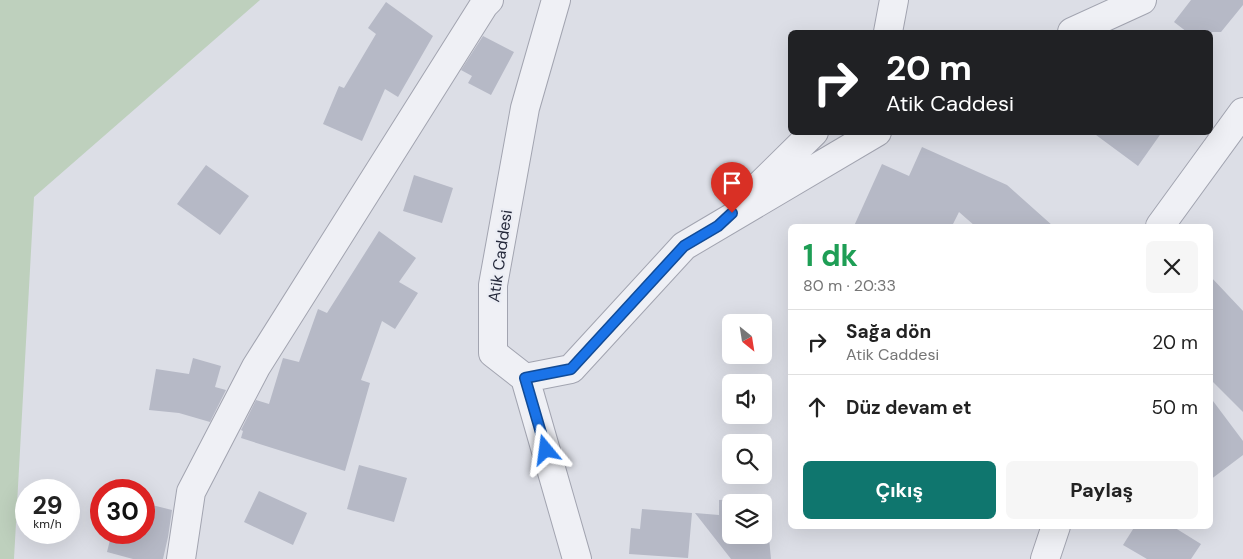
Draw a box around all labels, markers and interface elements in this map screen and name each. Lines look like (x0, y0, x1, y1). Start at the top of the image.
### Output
text: 20 m (886, 45, 972, 91)
icon: right (803, 50, 868, 115)
text: Atik Caddesi (886, 89, 1014, 118)
pin (711, 162, 753, 213)
icon: arrive (718, 169, 746, 197)
street label: Atik Caddesi (483, 208, 517, 304)
text: 1 dk (803, 236, 858, 275)
button: close (1146, 241, 1198, 293)
text: 80 m · 20:33 (803, 275, 896, 296)
north arrow (722, 314, 772, 364)
map controls (722, 314, 772, 544)
text: Sağa dön (846, 319, 931, 344)
icon: right (803, 328, 831, 356)
text: 20 m (1152, 330, 1198, 355)
text: Atik Caddesi (846, 344, 939, 365)
button: sound (722, 374, 772, 424)
icon: ahead (803, 393, 831, 421)
text: Düz devam et (846, 395, 972, 420)
text: 50 m (1151, 395, 1198, 420)
position arrow (519, 423, 571, 475)
button: search (722, 434, 772, 484)
button: Çıkış (803, 461, 996, 519)
button: Paylaş (1006, 461, 1198, 519)
speed limit sign: 30 (90, 479, 155, 544)
text: 29 (32, 489, 63, 522)
button: layers (722, 494, 772, 544)
text: km/h (33, 516, 62, 532)

